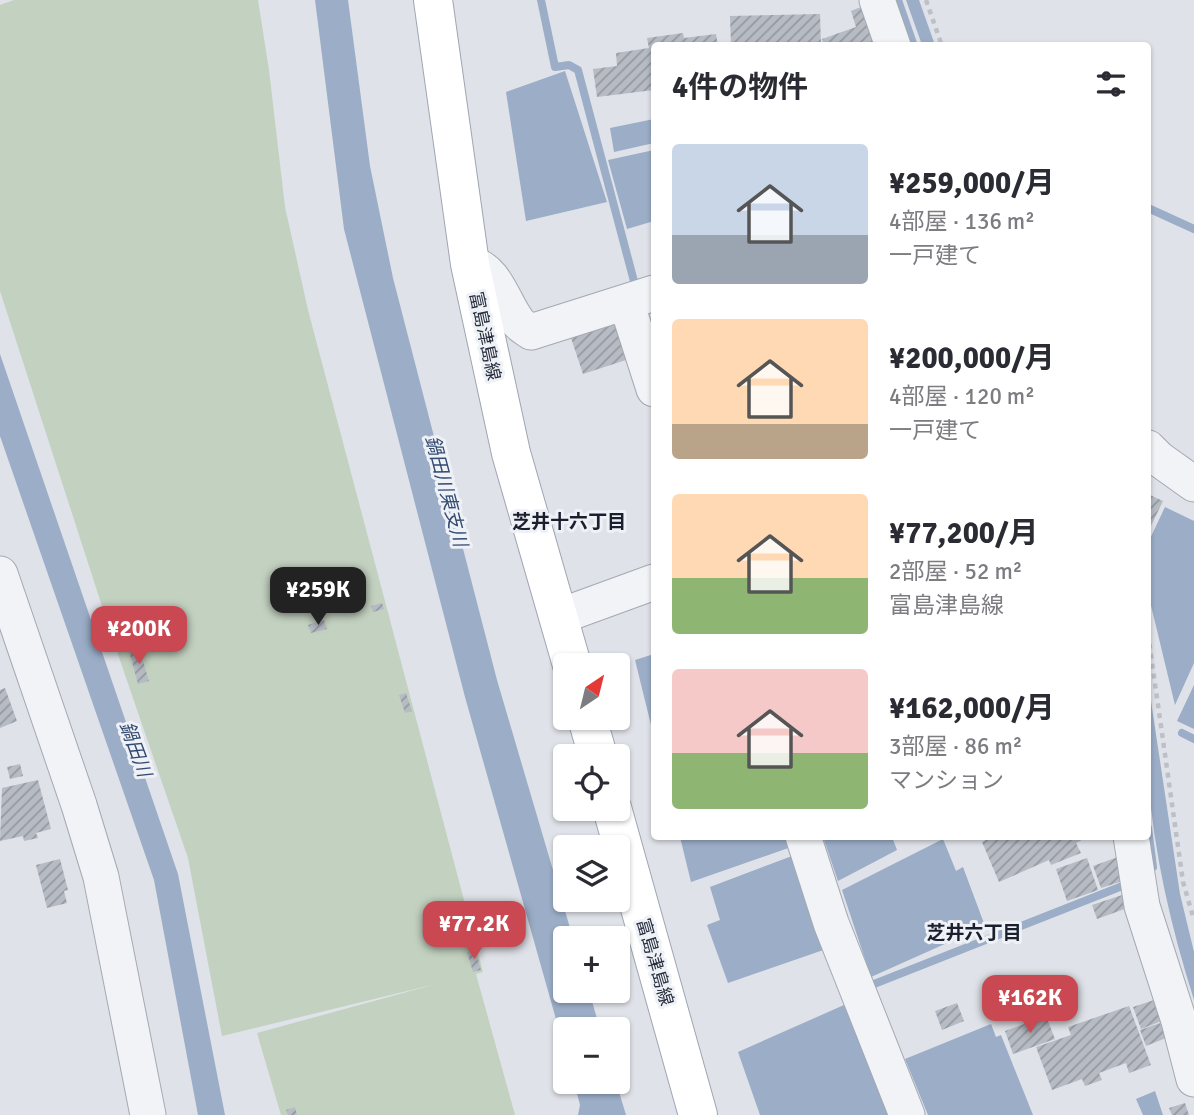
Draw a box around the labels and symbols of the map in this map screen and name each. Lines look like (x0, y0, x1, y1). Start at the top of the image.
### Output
street label: 富島津島線 (465, 290, 505, 382)
water label: 鍋田川東支川 (420, 433, 473, 551)
district label: 芝井十六丁目 (512, 510, 626, 534)
pin: ¥259K (269, 568, 367, 627)
pin: ¥200K (90, 606, 188, 666)
north arrow (553, 653, 630, 730)
water label: 鍋田川 (114, 718, 157, 782)
pin: ¥77.2K (417, 902, 531, 961)
street label: 富島津島線 (632, 916, 678, 1008)
district label: 芝井六丁目 (926, 921, 1022, 945)
pin: ¥162K (981, 976, 1079, 1035)

